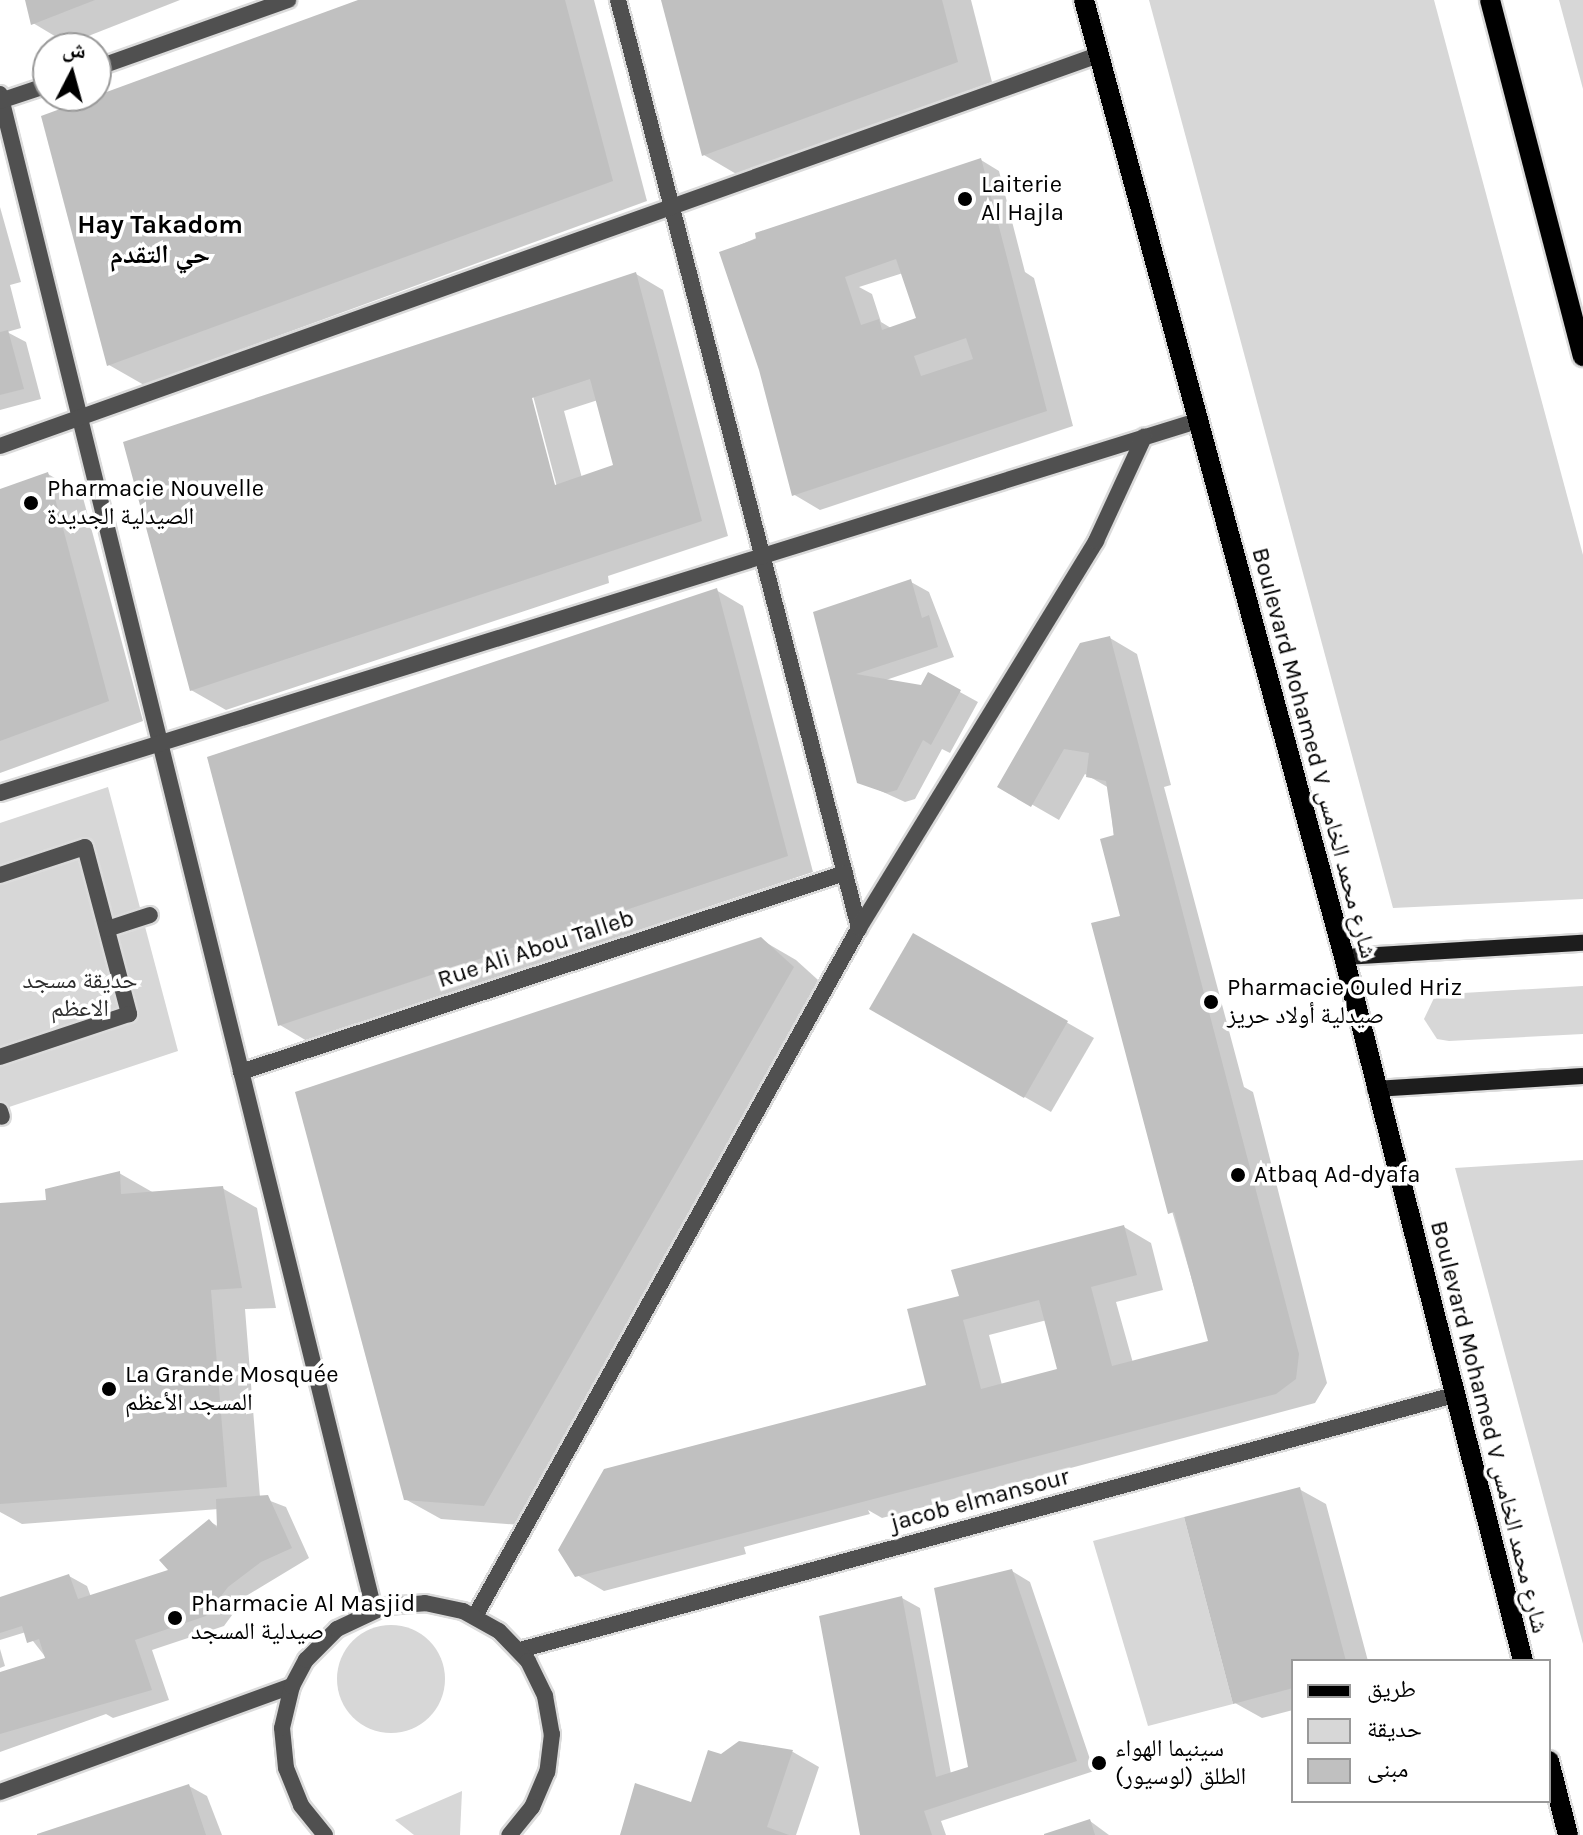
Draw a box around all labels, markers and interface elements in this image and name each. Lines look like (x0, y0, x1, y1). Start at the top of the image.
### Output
north arrow (32, 32, 112, 112)
text: ش (61, 36, 87, 64)
place label: Laiterie Al Hajla (981, 171, 1064, 227)
marker: Laiterie Al Hajla (956, 190, 974, 208)
district label: Hay Takadom حي التقدم (77, 209, 243, 270)
place label: Pharmacie Nouvelle الصيدلية الجديدة (47, 475, 264, 531)
marker: Pharmacie Nouvelle الصيدلية الجديدة (22, 494, 40, 512)
street label: Boulevard Mohamed V شارع محمد الخامس (1245, 545, 1383, 961)
street label: Rue Ali Abou Talleb (434, 904, 638, 994)
park label: حديقة مسجد الاعظم (23, 967, 137, 1023)
place label: Pharmacie Ouled Hriz صيدلية أولاد حريز (1227, 974, 1462, 1030)
marker: Pharmacie Ouled Hriz صيدلية أولاد حريز (1202, 993, 1220, 1011)
place label: Atbaq Ad-dyafa (1254, 1161, 1420, 1189)
marker: Atbaq Ad-dyafa (1229, 1166, 1247, 1184)
street label: Boulevard Mohamed V شارع محمد الخامس (1424, 1218, 1554, 1636)
place label: La Grande Mosquée المسجد الأعظم (125, 1361, 338, 1417)
marker: La Grande Mosquée المسجد الأعظم (100, 1380, 118, 1398)
street label: jacob elmansour (887, 1462, 1073, 1538)
place label: Pharmacie Al Masjid صيدلية المسجد (191, 1590, 415, 1646)
marker: Pharmacie Al Masjid صيدلية المسجد (166, 1609, 184, 1627)
legend (1291, 1659, 1551, 1803)
text: طريق (1367, 1675, 1416, 1703)
text: حديقة (1367, 1715, 1422, 1743)
place label: سينيما الهواء الطلق (لوسيور) (1115, 1735, 1246, 1791)
marker: سينيما الهواء الطلق (لوسيور) (1090, 1754, 1108, 1772)
text: مبنى (1367, 1755, 1408, 1783)

